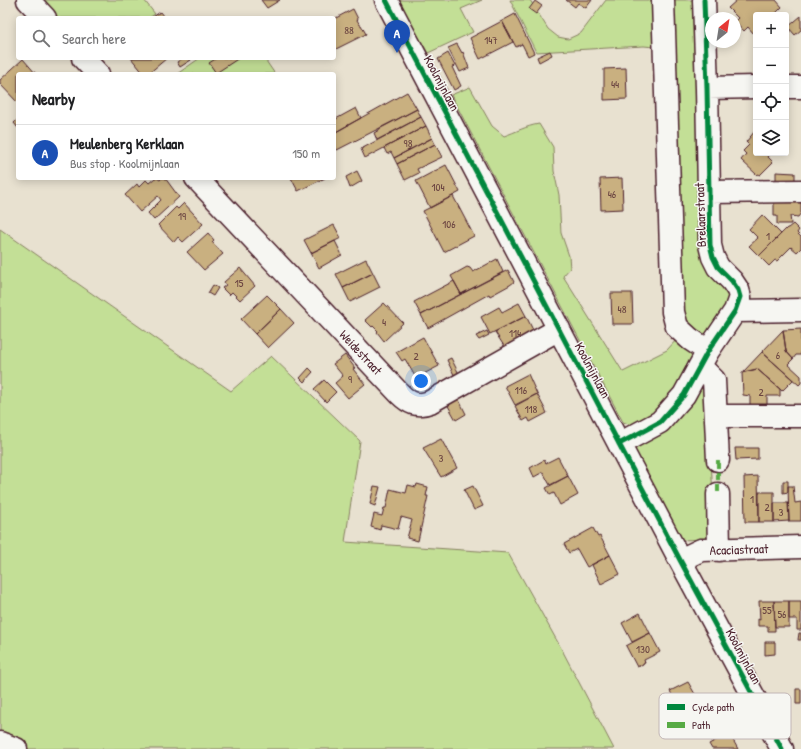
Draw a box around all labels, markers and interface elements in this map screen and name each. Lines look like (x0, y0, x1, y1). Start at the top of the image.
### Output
north arrow (705, 12, 741, 48)
map controls (753, 12, 789, 156)
button: + (753, 12, 789, 48)
search box (16, 16, 336, 60)
pin: A (384, 20, 410, 53)
house number: 88 (344, 23, 354, 37)
icon: search (30, 27, 52, 49)
text: Search here (62, 28, 126, 49)
house number: 147 (484, 33, 498, 47)
button: − (753, 48, 789, 84)
street label: Koolmijnlaan (420, 52, 464, 114)
house number: 44 (611, 77, 619, 91)
button: locate (753, 84, 789, 120)
text: Nearby (32, 87, 75, 110)
button: layers (753, 120, 789, 156)
text: Meulenberg Kerklaan (70, 133, 184, 154)
house number: 98 (404, 136, 413, 150)
text: A (42, 144, 48, 162)
text: 150 m (292, 144, 320, 162)
text: Bus stop · Koolmijnlaan (70, 154, 180, 172)
house number: 104 (431, 180, 445, 194)
street label: Brelaarstraat (690, 182, 710, 248)
house number: 46 (608, 187, 617, 201)
house number: 19 (178, 209, 186, 223)
house number: 106 (442, 217, 456, 231)
house number: 1 (766, 229, 770, 243)
house number: 15 (235, 276, 244, 290)
house number: 48 (618, 302, 627, 316)
house number: 4 (382, 315, 386, 329)
street label: Weidestraat (335, 326, 387, 379)
house number: 114 (509, 326, 521, 340)
street label: Koolmijnlaan (571, 339, 615, 401)
house number: 6 (776, 348, 781, 362)
house number: 2 (413, 349, 419, 363)
your location (411, 371, 431, 391)
house number: 9 (348, 372, 352, 386)
house number: 116 (515, 383, 528, 397)
house number: 2 (758, 385, 764, 399)
house number: 118 (525, 402, 538, 416)
house number: 3 (439, 451, 444, 465)
house number: 1 (750, 492, 754, 506)
house number: 2 (764, 500, 770, 514)
house number: 3 (779, 505, 784, 519)
street label: Acaciastraat (709, 539, 769, 559)
house number: 55 (762, 603, 772, 617)
house number: 56 (777, 607, 787, 621)
street label: Koolmijnlaan (722, 625, 766, 687)
house number: 130 (636, 642, 650, 656)
legend (659, 693, 791, 739)
text: Cycle path (692, 700, 735, 714)
text: Path (692, 718, 710, 732)

